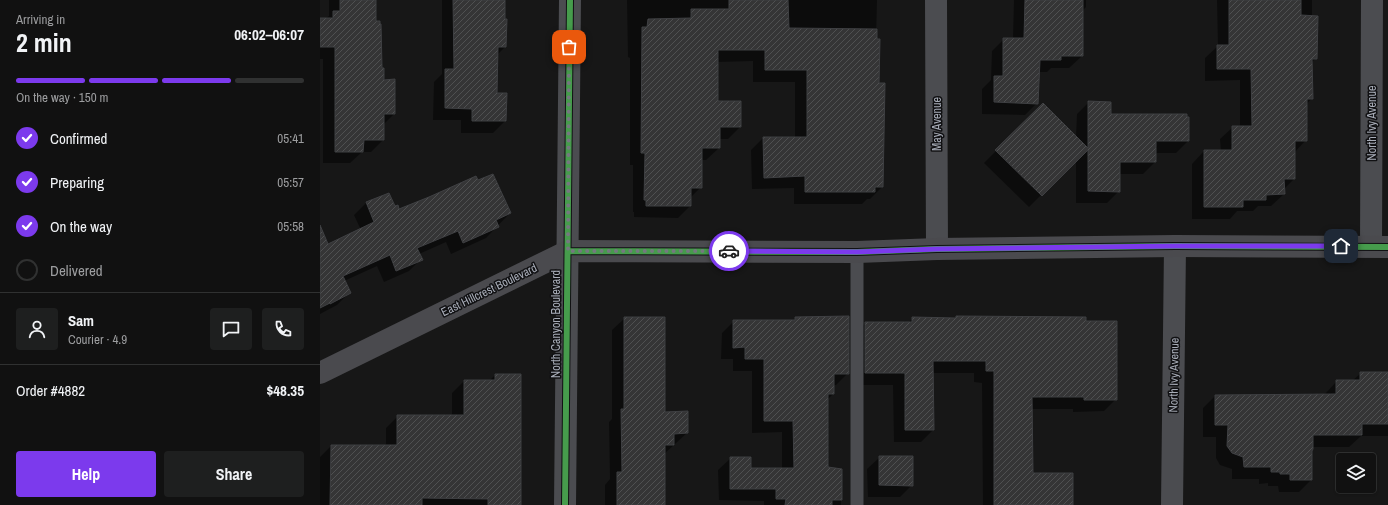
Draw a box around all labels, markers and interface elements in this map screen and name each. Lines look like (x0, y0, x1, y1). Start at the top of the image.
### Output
text: Arriving in (16, 11, 65, 28)
text: 06:02–06:07 (234, 24, 304, 45)
text: 2 min (16, 25, 72, 60)
pin (552, 30, 586, 64)
icon: bag (558, 36, 580, 58)
street label: North Ivy Avenue (1364, 86, 1380, 160)
text: On the way · 150 m (16, 89, 108, 106)
street label: May Avenue (929, 97, 945, 151)
icon: check (16, 127, 38, 149)
text: Confirmed (50, 128, 107, 149)
text: 05:41 (277, 130, 304, 147)
icon: check (16, 171, 38, 193)
text: Preparing (50, 172, 104, 193)
text: 05:57 (277, 174, 304, 191)
icon: check (16, 215, 38, 237)
text: On the way (50, 216, 112, 237)
text: 05:58 (277, 218, 304, 235)
pin (1324, 229, 1358, 263)
courier (709, 231, 749, 271)
icon: home (1330, 235, 1352, 257)
icon: car (718, 240, 740, 262)
text: Delivered (50, 260, 103, 281)
street label: East Hillcrest Boulevard (438, 260, 540, 320)
street label: North Canyon Boulevard (548, 270, 564, 378)
button: person (16, 308, 58, 350)
button: chat (210, 308, 252, 350)
button: phone (262, 308, 304, 350)
text: Sam (68, 310, 94, 331)
text: Courier · 4.9 (68, 331, 127, 348)
street label: North Ivy Avenue (1165, 337, 1183, 413)
text: Order #4882 (16, 380, 85, 401)
text: $48.35 (266, 380, 304, 401)
button: Help (16, 451, 156, 497)
button: Share (164, 451, 304, 497)
map controls (1336, 453, 1376, 493)
button: layers (1336, 453, 1376, 493)

